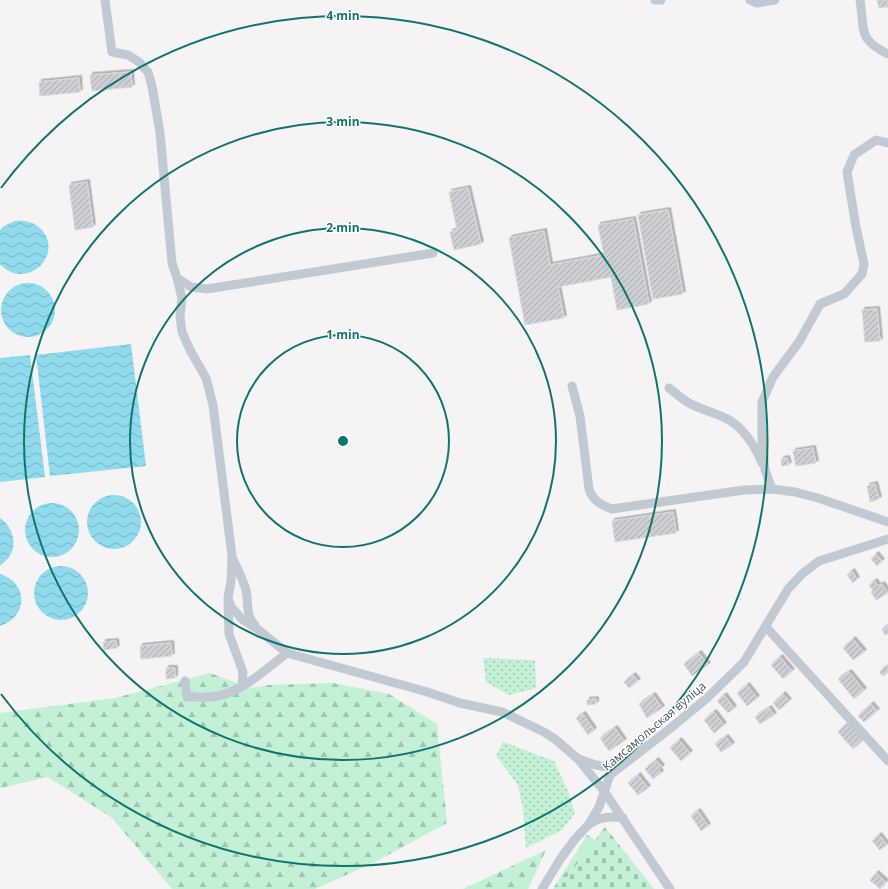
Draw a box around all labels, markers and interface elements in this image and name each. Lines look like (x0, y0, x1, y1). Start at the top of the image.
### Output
text: 4 min (326, 7, 360, 24)
text: 3 min (326, 113, 360, 130)
text: 2 min (326, 219, 360, 236)
text: 1 min (326, 326, 360, 343)
centre of rings (336, 434, 350, 448)
street label: Камсамольская вуліца (599, 678, 709, 774)

